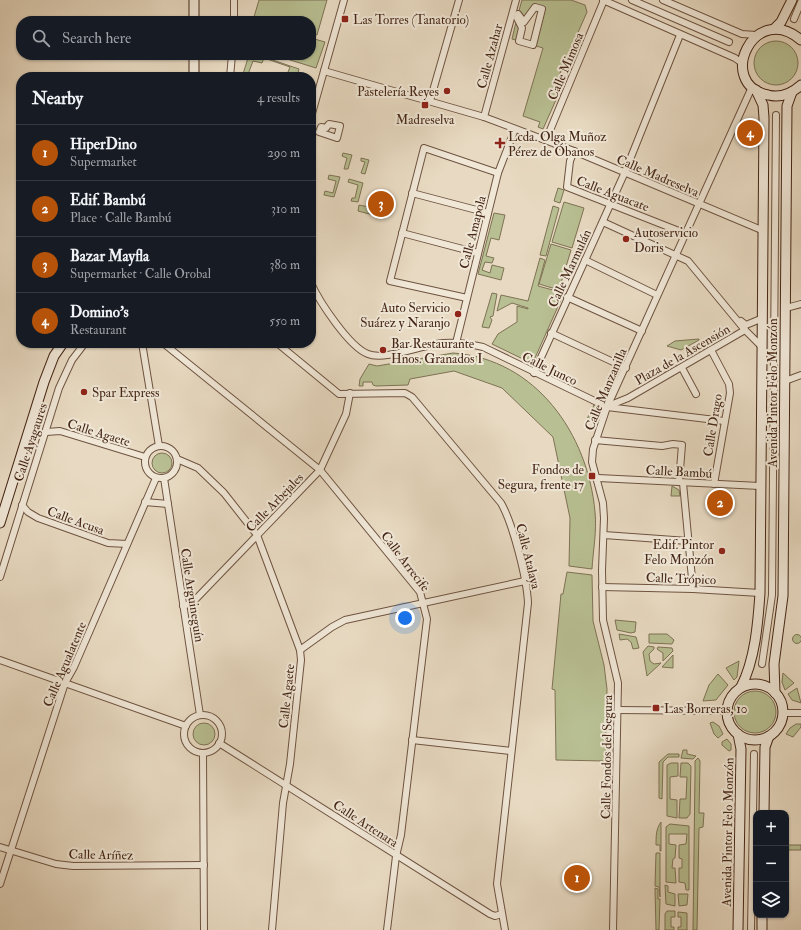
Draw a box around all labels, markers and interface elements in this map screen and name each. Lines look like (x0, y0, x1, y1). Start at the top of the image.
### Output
place label: Las Torres (Tanatorio) (353, 12, 469, 28)
marker: Las Torres (Tanatorio) (340, 14, 350, 24)
search box (16, 16, 316, 60)
street label: Calle Azahar (474, 22, 506, 90)
icon: search (30, 27, 52, 49)
text: Search here (62, 29, 131, 48)
street label: Calle Mimosa (545, 30, 588, 103)
place label: Pastelería Reyes (357, 84, 440, 101)
marker: Pastelería Reyes (442, 86, 452, 96)
text: Nearby (32, 88, 83, 109)
text: 4 results (257, 90, 300, 106)
marker: Madreselva (420, 100, 430, 110)
place label: Madreselva (396, 112, 455, 128)
pin: 4 (737, 118, 763, 148)
place label: Lcda. Olga Muñoz Pérez de Óbanos (508, 129, 607, 160)
text: HiperDino (70, 135, 137, 154)
marker: Lcda. Olga Muñoz Pérez de Óbanos (495, 138, 505, 148)
text: 1 (43, 145, 47, 161)
text: 290 m (267, 145, 300, 161)
street label: Calle Madreselva (614, 151, 702, 201)
text: Supermarket (70, 154, 137, 170)
street label: Calle Aguacate (574, 173, 652, 215)
pin: 3 (368, 189, 394, 219)
text: Edif. Bambú (70, 191, 146, 210)
street label: Calle Amapola (456, 193, 491, 271)
text: 2 (42, 201, 48, 217)
text: 310 m (271, 201, 300, 217)
text: Place · Calle Bambú (70, 210, 172, 226)
place label: Autoservicio Doris (633, 225, 698, 256)
street label: Calle Marmulán (545, 227, 595, 310)
marker: Autoservicio Doris (621, 234, 631, 244)
text: Bazar Mayfla (70, 247, 149, 266)
text: 3 (43, 257, 48, 273)
text: 380 m (269, 257, 300, 273)
text: Supermarket · Calle Orobal (70, 266, 211, 282)
place label: Auto Servicio Suárez y Naranjo (360, 300, 450, 332)
text: Domino's (70, 303, 129, 322)
marker: Auto Servicio Suárez y Naranjo (453, 309, 463, 319)
text: 4 (41, 313, 49, 329)
text: 550 m (269, 313, 300, 329)
street label: Avenida Pintor Felo Monzón (765, 318, 781, 469)
street label: Plaza de la Ascensión (632, 321, 733, 389)
text: Restaurant (70, 322, 126, 338)
place label: Bar Restaurante Hnos. Granados I (391, 336, 483, 367)
marker: Bar Restaurante Hnos. Granados I (378, 345, 388, 355)
street label: Calle Manzanilla (581, 345, 631, 433)
street label: Calle Junco (519, 349, 580, 389)
place label: Spar Express (92, 385, 160, 402)
marker: Spar Express (79, 387, 89, 397)
street label: Calle Drago (700, 393, 726, 458)
street label: Calle Ayagaures (11, 400, 52, 484)
street label: Calle Agaete (65, 416, 133, 450)
place label: Fondos de Segura, frente 17 (498, 462, 585, 493)
street label: Calle Bambú (645, 462, 713, 482)
street label: Calle Arbejales (243, 469, 307, 536)
marker: Fondos de Segura, frente 17 (587, 471, 597, 481)
pin: 2 (707, 488, 733, 518)
street label: Calle Acusa (45, 503, 107, 539)
street label: Calle Atalaya (511, 522, 544, 592)
street label: Calle Arrecife (377, 528, 433, 595)
place label: Edif. Pintor Felo Monzón (644, 537, 714, 568)
marker: Edif. Pintor Felo Monzón (717, 546, 727, 556)
street label: Calle Arguineguín (177, 547, 207, 644)
street label: Calle Trópico (646, 570, 716, 589)
your location (395, 608, 415, 628)
street label: Calle Agualatente (40, 619, 90, 709)
street label: Calle Agaete (276, 663, 298, 729)
street label: Calle Fondos del Segura (598, 694, 616, 819)
place label: Las Borreras, 10 (664, 701, 748, 717)
marker: Las Borreras, 10 (651, 703, 661, 713)
street label: Avenida Pintor Felo Monzón (719, 757, 737, 908)
street label: Calle Artenara (330, 797, 402, 851)
map controls (753, 810, 789, 918)
button: + (753, 810, 789, 846)
street label: Calle Aríñez (69, 846, 134, 864)
button: − (753, 846, 789, 882)
pin: 1 (564, 863, 590, 893)
button: layers (753, 882, 789, 918)

